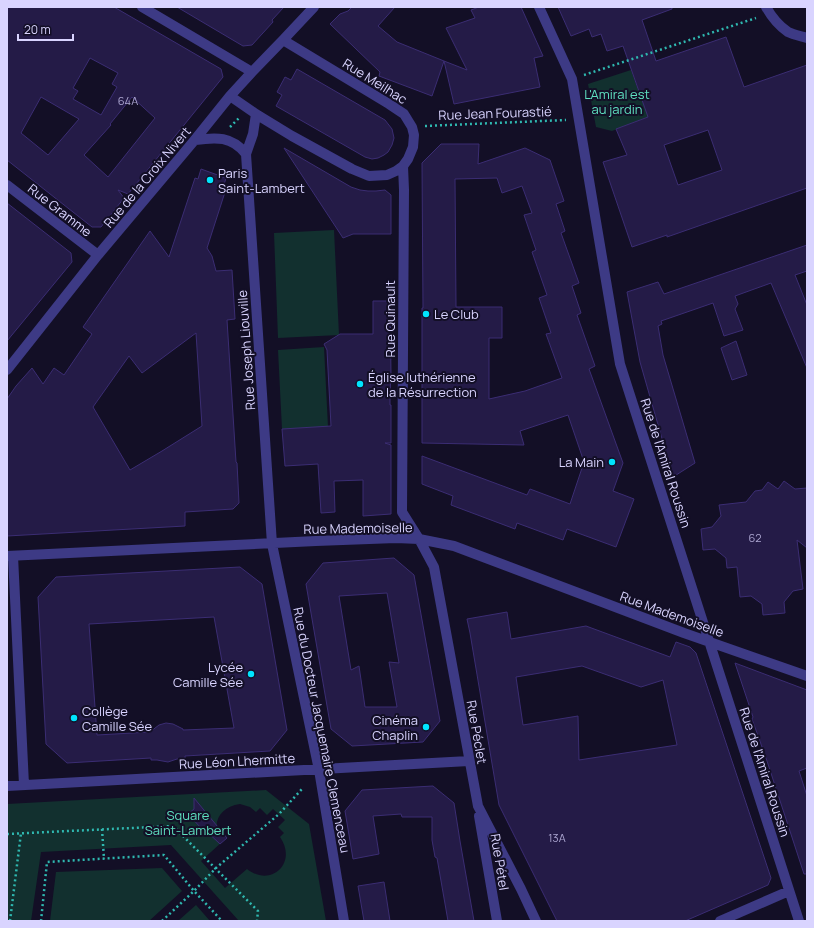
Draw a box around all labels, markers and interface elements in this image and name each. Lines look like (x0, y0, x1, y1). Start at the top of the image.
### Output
scale bar (18, 16, 73, 42)
text: 20 m (24, 21, 51, 38)
street label: Rue Meilhac (339, 54, 411, 108)
park label: L'Amiral est au jardin (584, 85, 650, 118)
house number: 64A (118, 93, 138, 108)
street label: Rue Jean Fourastié (438, 102, 552, 124)
street label: Rue de la Croix Nivert (99, 123, 195, 231)
place label: Paris Saint-Lambert (218, 164, 305, 197)
marker: Paris Saint-Lambert (205, 175, 215, 185)
street label: Rue Gramme (24, 179, 96, 241)
street label: Rue Quinault (381, 280, 399, 358)
street label: Rue Joseph Liouville (233, 289, 259, 411)
place label: Le Club (434, 305, 479, 323)
marker: Le Club (421, 309, 431, 319)
place label: Église luthérienne de la Résurrection (368, 368, 477, 401)
marker: Église luthérienne de la Résurrection (355, 379, 365, 389)
street label: Rue de l'Amiral Roussin (637, 396, 695, 530)
place label: La Main (559, 453, 604, 471)
marker: La Main (607, 457, 617, 467)
street label: Rue Mademoiselle (303, 518, 413, 538)
house number: 62 (748, 530, 762, 545)
street label: Rue Mademoiselle (618, 587, 727, 641)
street label: Rue du Docteur Jacquemaire Clemenceau (289, 606, 355, 854)
place label: Lycée Camille Sée (173, 658, 243, 691)
marker: Lycée Camille Sée (246, 669, 256, 679)
street label: Rue Péclet (463, 699, 491, 765)
place label: Collège Camille Sée (82, 702, 152, 735)
street label: Rue de l'Amiral Roussin (736, 705, 794, 839)
place label: Cinéma Chaplin (372, 711, 418, 744)
marker: Collège Camille Sée (69, 713, 79, 723)
marker: Cinéma Chaplin (421, 722, 431, 732)
street label: Rue Léon Lhermitte (178, 749, 296, 773)
park label: Square Saint-Lambert (145, 806, 231, 839)
house number: 13A (548, 830, 566, 845)
street label: Rue Pétel (487, 832, 513, 892)

